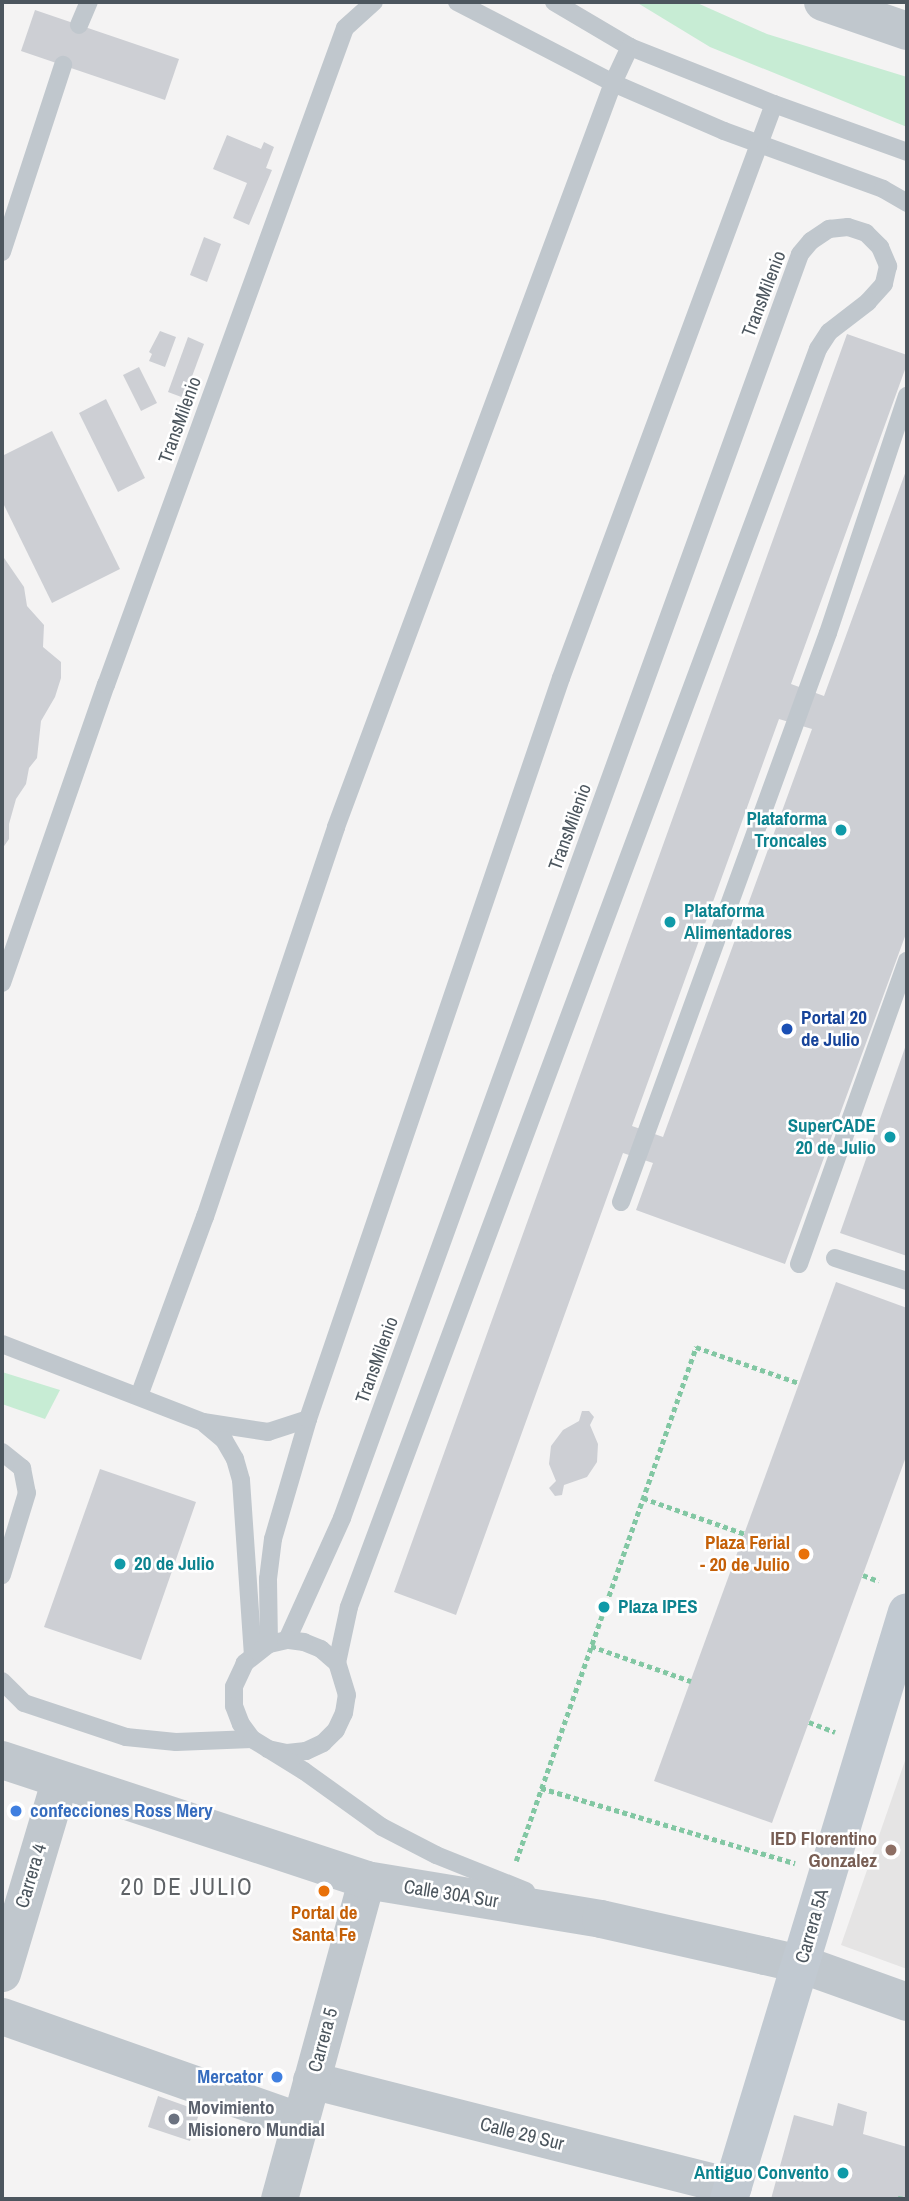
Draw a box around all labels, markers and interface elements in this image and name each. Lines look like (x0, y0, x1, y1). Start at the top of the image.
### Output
street label: TransMilenio (737, 248, 791, 340)
street label: TransMilenio (154, 374, 206, 466)
street label: TransMilenio (544, 781, 596, 873)
place label: Plataforma Troncales (746, 808, 827, 852)
marker: Plataforma Troncales (833, 822, 849, 838)
place label: Plataforma Alimentadores (684, 900, 792, 944)
marker: Plataforma Alimentadores (662, 914, 678, 930)
place label: Portal 20 de Julio (801, 1007, 867, 1051)
marker: Portal 20 de Julio (779, 1021, 795, 1037)
place label: SuperCADE 20 de Julio (788, 1115, 876, 1159)
marker: SuperCADE 20 de Julio (882, 1129, 898, 1145)
street label: TransMilenio (351, 1314, 403, 1406)
place label: Plaza Ferial - 20 de Julio (700, 1532, 790, 1576)
marker: Plaza Ferial - 20 de Julio (796, 1546, 812, 1562)
place label: 20 de Julio (134, 1553, 215, 1575)
marker: 20 de Julio (112, 1556, 128, 1572)
place label: Plaza IPES (618, 1596, 698, 1618)
marker: Plaza IPES (596, 1599, 612, 1615)
place label: confecciones Ross Mery (30, 1800, 213, 1822)
marker: confecciones Ross Mery (8, 1803, 24, 1819)
place label: IED Florentino Gonzalez (771, 1828, 877, 1872)
street label: Carrera 4 (10, 1841, 52, 1911)
marker: IED Florentino Gonzalez (883, 1842, 899, 1858)
district label: 20 DE JULIO (122, 1873, 252, 1901)
street label: Calle 30A Sur (402, 1875, 500, 1913)
marker: Portal de Santa Fe (316, 1883, 332, 1899)
street label: Carrera 5A (791, 1886, 833, 1966)
place label: Portal de Santa Fe (291, 1902, 357, 1946)
street label: Carrera 5 (303, 2005, 343, 2075)
place label: Mercator (197, 2066, 263, 2088)
marker: Mercator (269, 2069, 285, 2085)
place label: Movimiento Misionero Mundial (188, 2097, 325, 2141)
marker: Movimiento Misionero Mundial (166, 2111, 182, 2127)
street label: Calle 29 Sur (478, 2113, 566, 2155)
place label: Antiguo Convento (694, 2162, 829, 2184)
marker: Antiguo Convento (835, 2165, 851, 2181)

